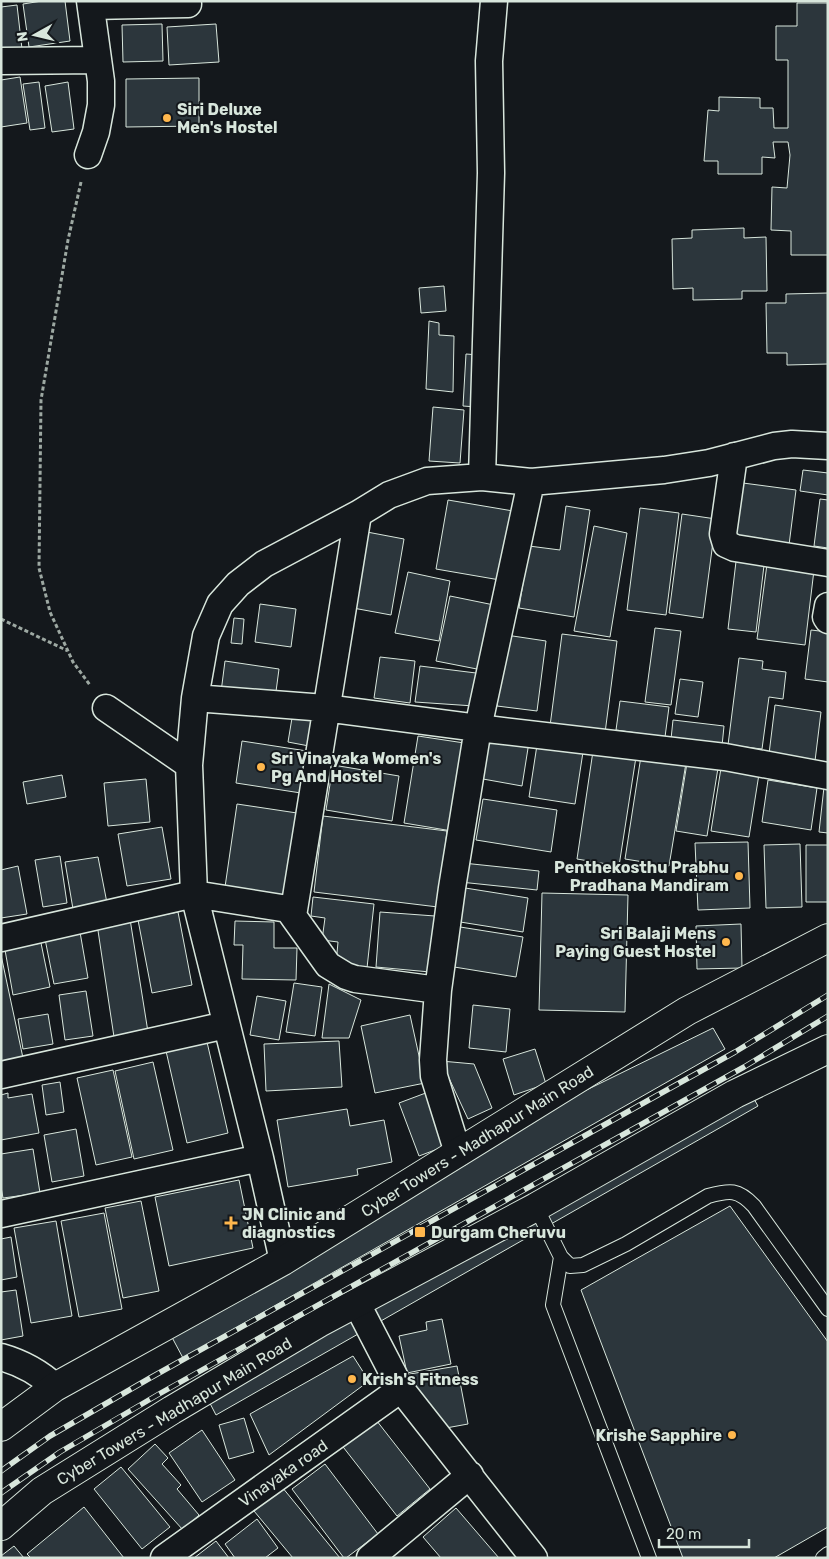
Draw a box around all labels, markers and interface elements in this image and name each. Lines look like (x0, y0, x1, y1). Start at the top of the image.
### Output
north arrow (10, 10, 60, 60)
text: N (14, 31, 32, 43)
place label: Siri Deluxe Men's Hostel (177, 100, 278, 137)
marker: Siri Deluxe Men's Hostel (161, 112, 173, 124)
place label: Sri Vinayaka Women's Pg And Hostel (271, 749, 441, 786)
marker: Sri Vinayaka Women's Pg And Hostel (255, 761, 267, 773)
place label: Penthekosthu Prabhu Pradhana Mandiram (554, 858, 729, 895)
marker: Penthekosthu Prabhu Pradhana Mandiram (733, 870, 745, 882)
place label: Sri Balaji Mens Paying Guest Hostel (555, 924, 716, 961)
marker: Sri Balaji Mens Paying Guest Hostel (720, 936, 732, 948)
street label: Cyber Towers - Madhapur Main Road (357, 1062, 597, 1221)
place label: JN Clinic and diagnostics (242, 1205, 346, 1242)
marker: JN Clinic and diagnostics (224, 1216, 238, 1230)
place label: Durgam Cheruvu (431, 1223, 566, 1242)
marker: Durgam Cheruvu (413, 1225, 427, 1239)
street label: Cyber Towers - Madhapur Main Road (53, 1334, 295, 1489)
place label: Krish's Fitness (362, 1370, 479, 1389)
marker: Krish's Fitness (346, 1373, 358, 1385)
place label: Krishe Sapphire (595, 1426, 722, 1445)
marker: Krishe Sapphire (726, 1429, 738, 1441)
street label: Vinayaka road (235, 1436, 331, 1511)
scale bar (659, 1516, 749, 1548)
text: 20 m (666, 1525, 701, 1543)

